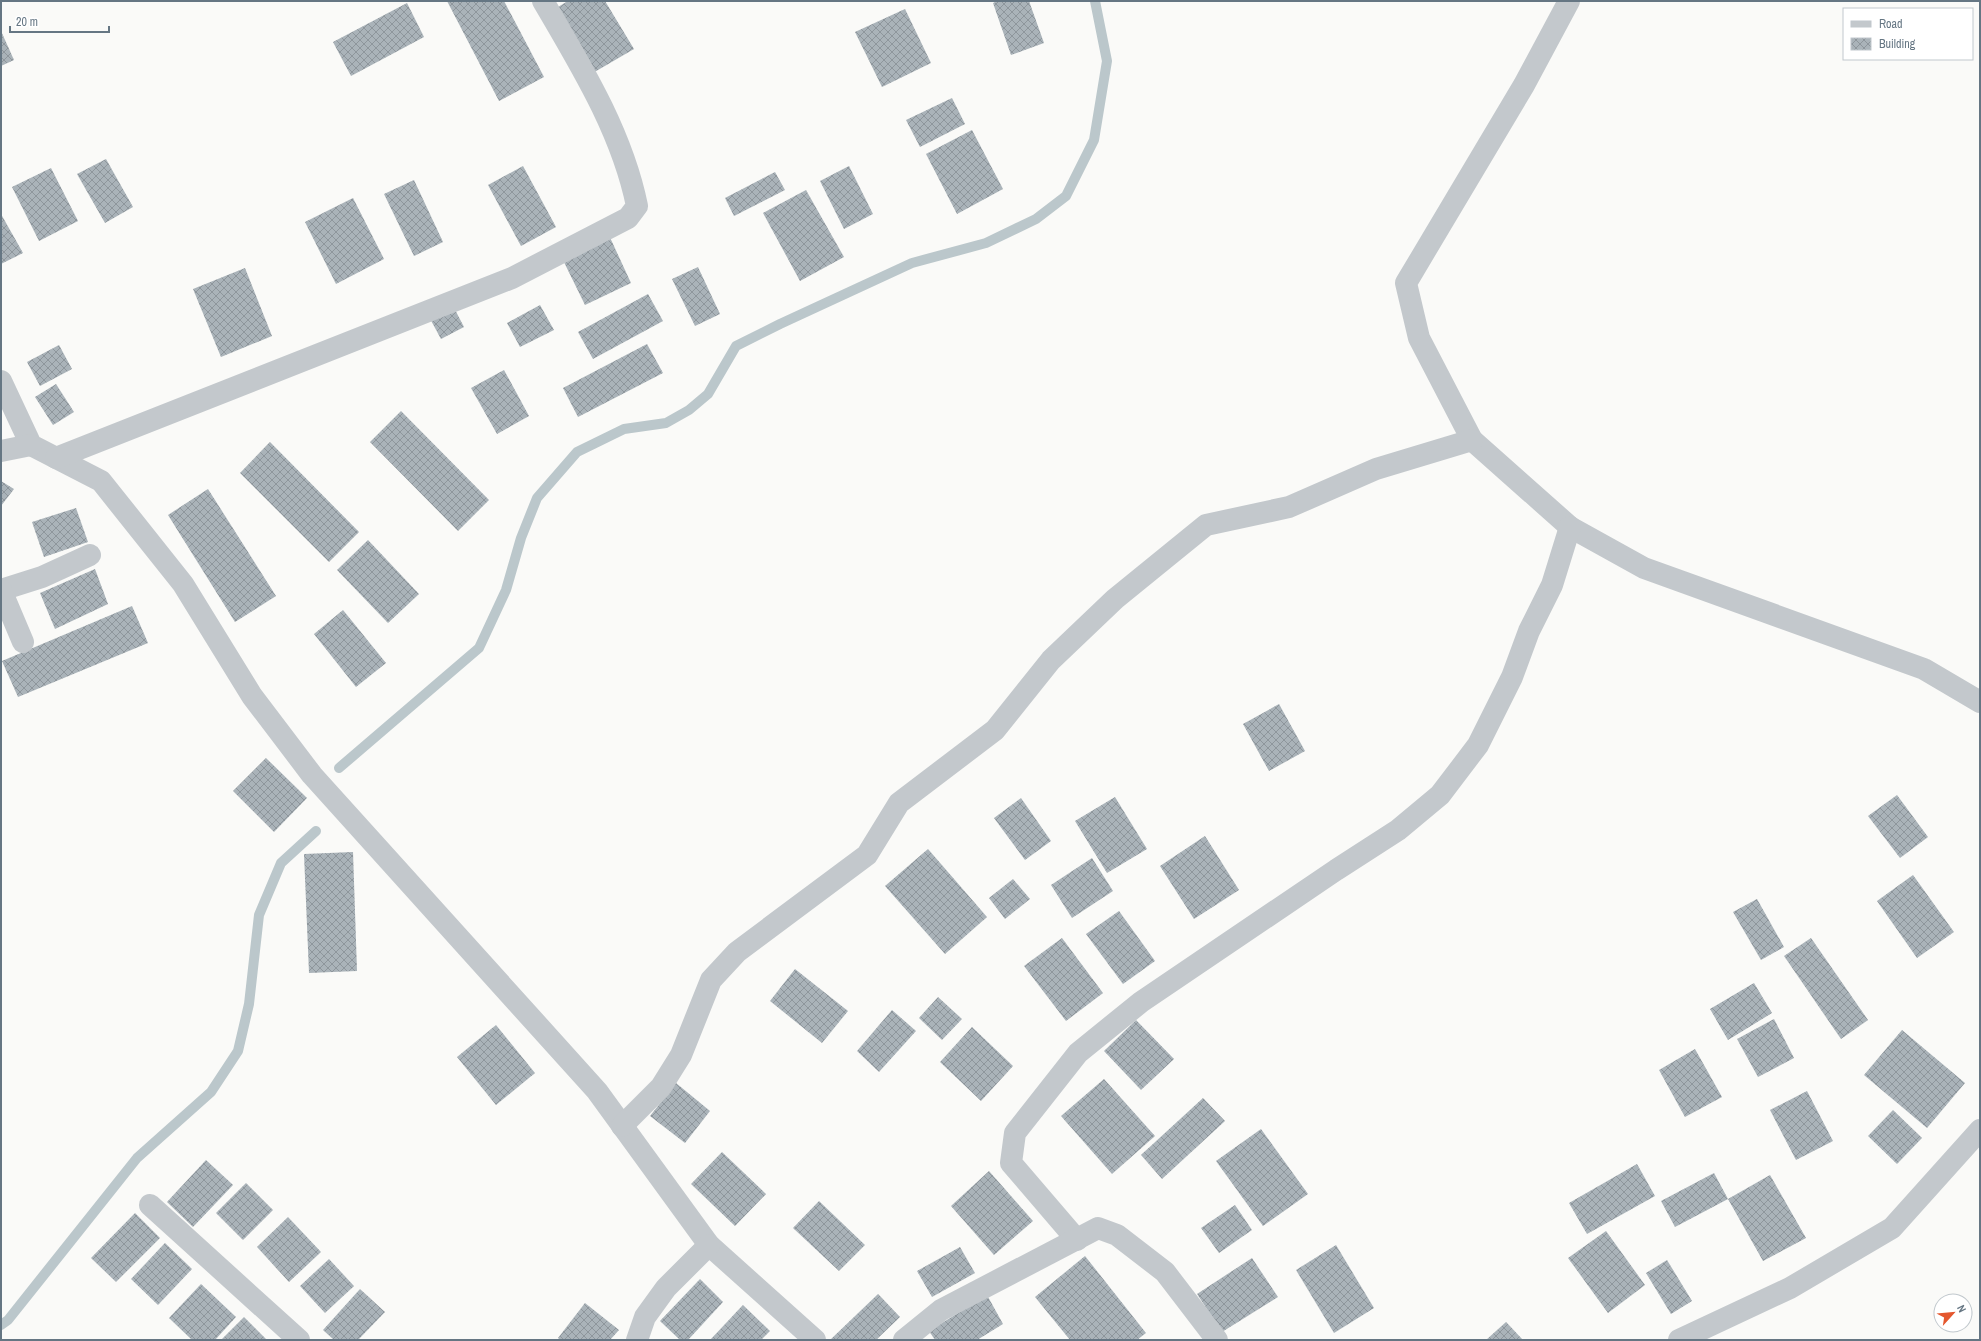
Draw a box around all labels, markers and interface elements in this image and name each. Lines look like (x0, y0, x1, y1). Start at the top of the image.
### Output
scale bar (10, 8, 109, 34)
legend (1843, 8, 1973, 60)
text: 20 m (16, 14, 38, 30)
text: Road (1879, 16, 1903, 32)
text: Building (1879, 36, 1916, 52)
north arrow (1933, 1293, 1973, 1333)
text: N (1954, 1302, 1970, 1315)

